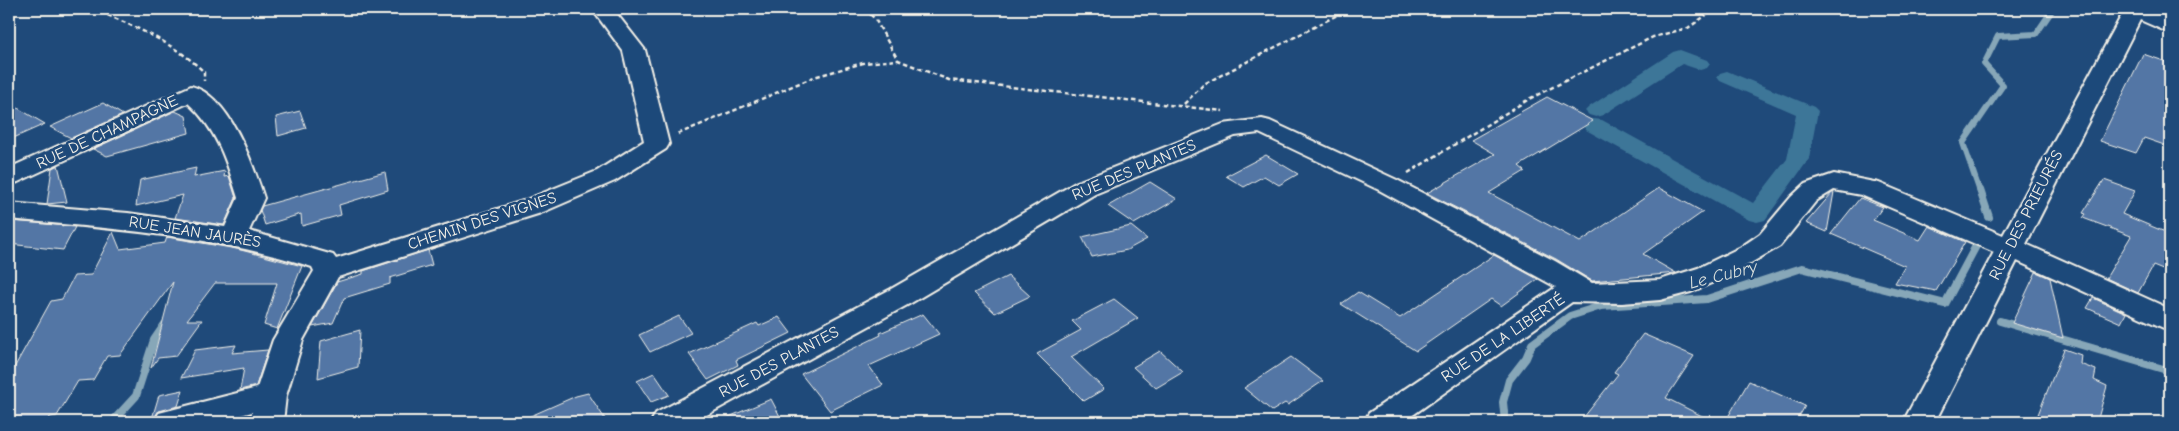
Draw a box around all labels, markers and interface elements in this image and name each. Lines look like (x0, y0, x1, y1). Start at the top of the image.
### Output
street label: RUE DE CHAMPAGNE (33, 91, 181, 173)
street label: RUE DES PLANTES (1069, 136, 1199, 204)
street label: RUE DES PRIEURÉS (1985, 147, 2067, 283)
street label: CHEMIN DES VIGNES (405, 188, 559, 254)
street label: RUE JEAN JAURÈS (128, 212, 263, 251)
water label: Le Cubry (1687, 256, 1760, 294)
street label: RUE DE LA LIBERTÉ (1437, 289, 1568, 386)
street label: RUE DES PLANTES (716, 323, 842, 401)

